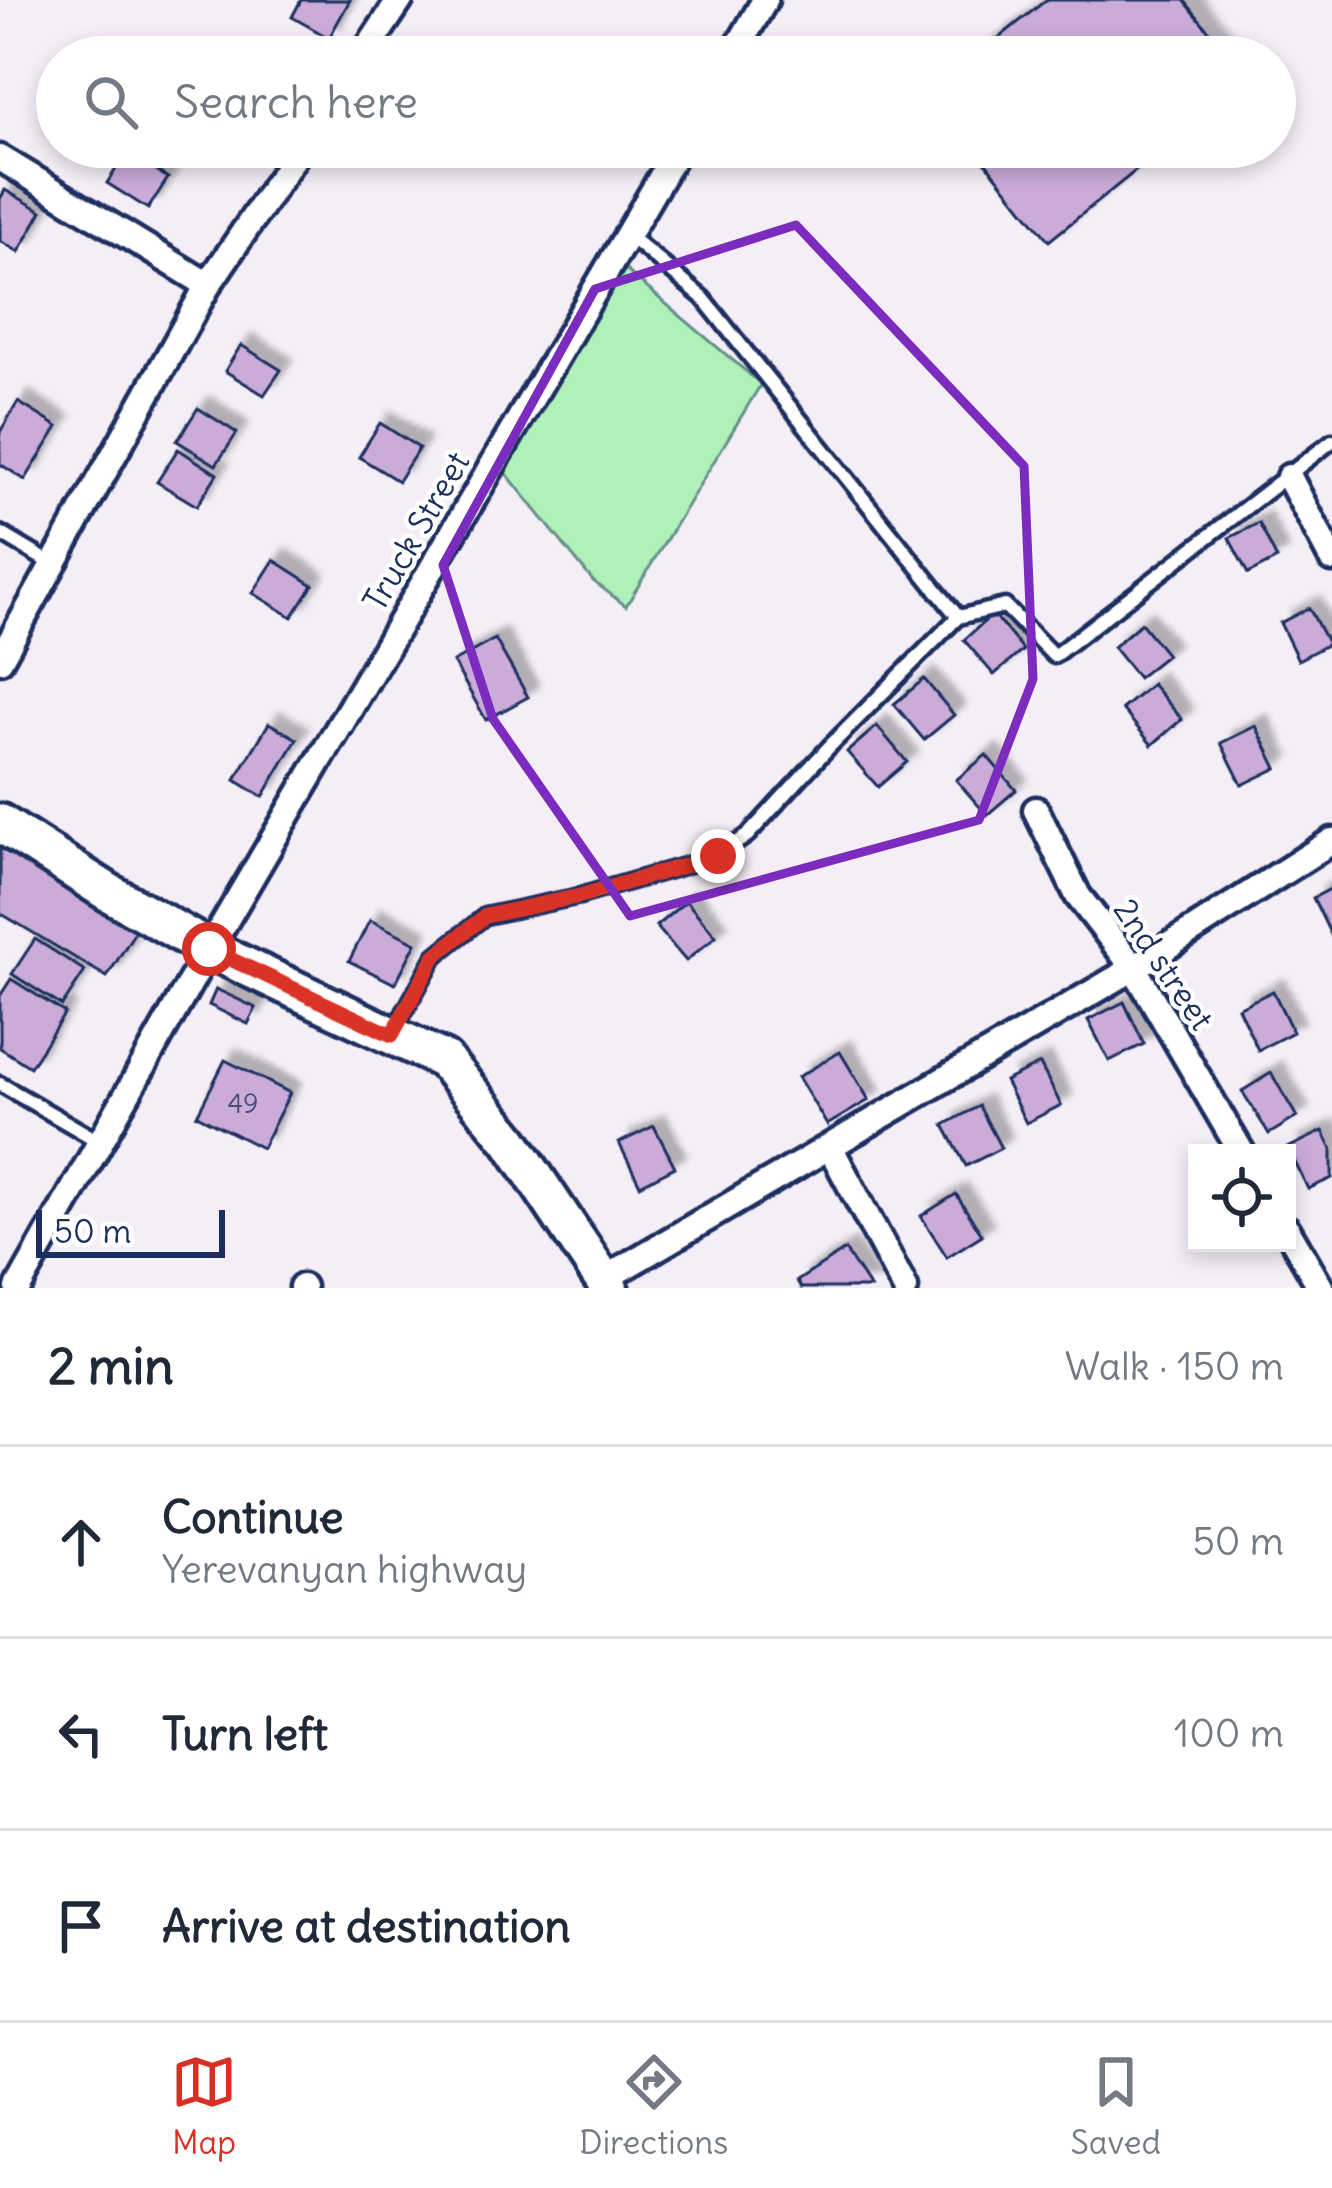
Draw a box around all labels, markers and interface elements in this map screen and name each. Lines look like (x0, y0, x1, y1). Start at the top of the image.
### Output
search box (36, 36, 1296, 168)
icon: search (78, 69, 144, 135)
text: Search here (174, 74, 418, 130)
street label: Truck Street (354, 444, 478, 618)
route end (691, 829, 745, 883)
street label: 2nd street (1105, 890, 1223, 1038)
route start (182, 922, 236, 976)
house number: 49 (227, 1086, 259, 1120)
map controls (1188, 1144, 1296, 1252)
button: locate (1188, 1144, 1296, 1252)
scale bar (36, 1204, 225, 1257)
text: 50 m (54, 1210, 131, 1252)
text: 2 min (48, 1334, 174, 1398)
text: Walk · 150 m (1065, 1342, 1284, 1391)
text: Continue (162, 1489, 344, 1545)
icon: ahead (48, 1509, 114, 1575)
text: 50 m (1192, 1517, 1284, 1566)
text: Yerevanyan highway (162, 1545, 527, 1594)
icon: left (48, 1701, 114, 1767)
text: Turn left (162, 1706, 328, 1762)
text: 100 m (1174, 1709, 1284, 1758)
icon: arrive (48, 1893, 114, 1959)
text: Arrive at destination (162, 1898, 571, 1954)
tab: Map (171, 2049, 237, 2163)
tab: Directions (579, 2049, 728, 2163)
tab: Saved (1071, 2049, 1161, 2163)

